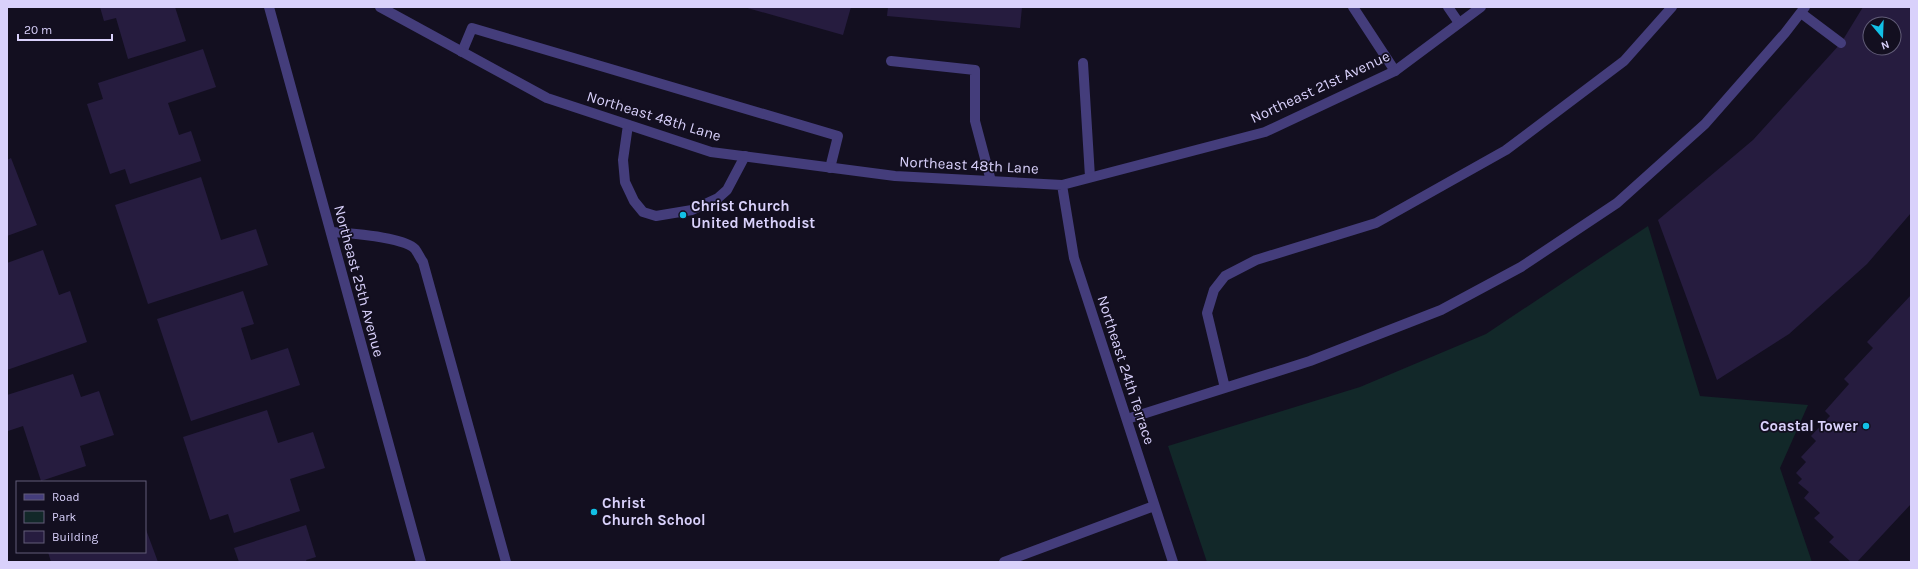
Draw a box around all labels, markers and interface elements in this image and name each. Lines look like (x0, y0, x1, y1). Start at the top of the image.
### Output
scale bar (18, 16, 112, 42)
north arrow (1862, 16, 1902, 56)
text: 20 m (24, 23, 52, 37)
text: N (1879, 38, 1891, 52)
street label: Northeast 21st Avenue (1247, 47, 1393, 127)
street label: Northeast 48th Lane (585, 87, 723, 145)
street label: Northeast 48th Lane (899, 152, 1039, 178)
place label: Christ Church United Methodist (691, 197, 815, 232)
street label: Northeast 25th Avenue (330, 203, 388, 359)
marker: Christ Church United Methodist (678, 210, 688, 220)
street label: Northeast 24th Terrace (1093, 293, 1159, 447)
place label: Coastal Tower (1760, 417, 1858, 435)
marker: Coastal Tower (1861, 421, 1871, 431)
legend (16, 481, 146, 553)
text: Road (52, 490, 80, 504)
place label: Christ Church School (602, 494, 706, 529)
marker: Christ Church School (589, 507, 599, 517)
text: Park (52, 510, 77, 524)
text: Building (52, 530, 99, 544)

